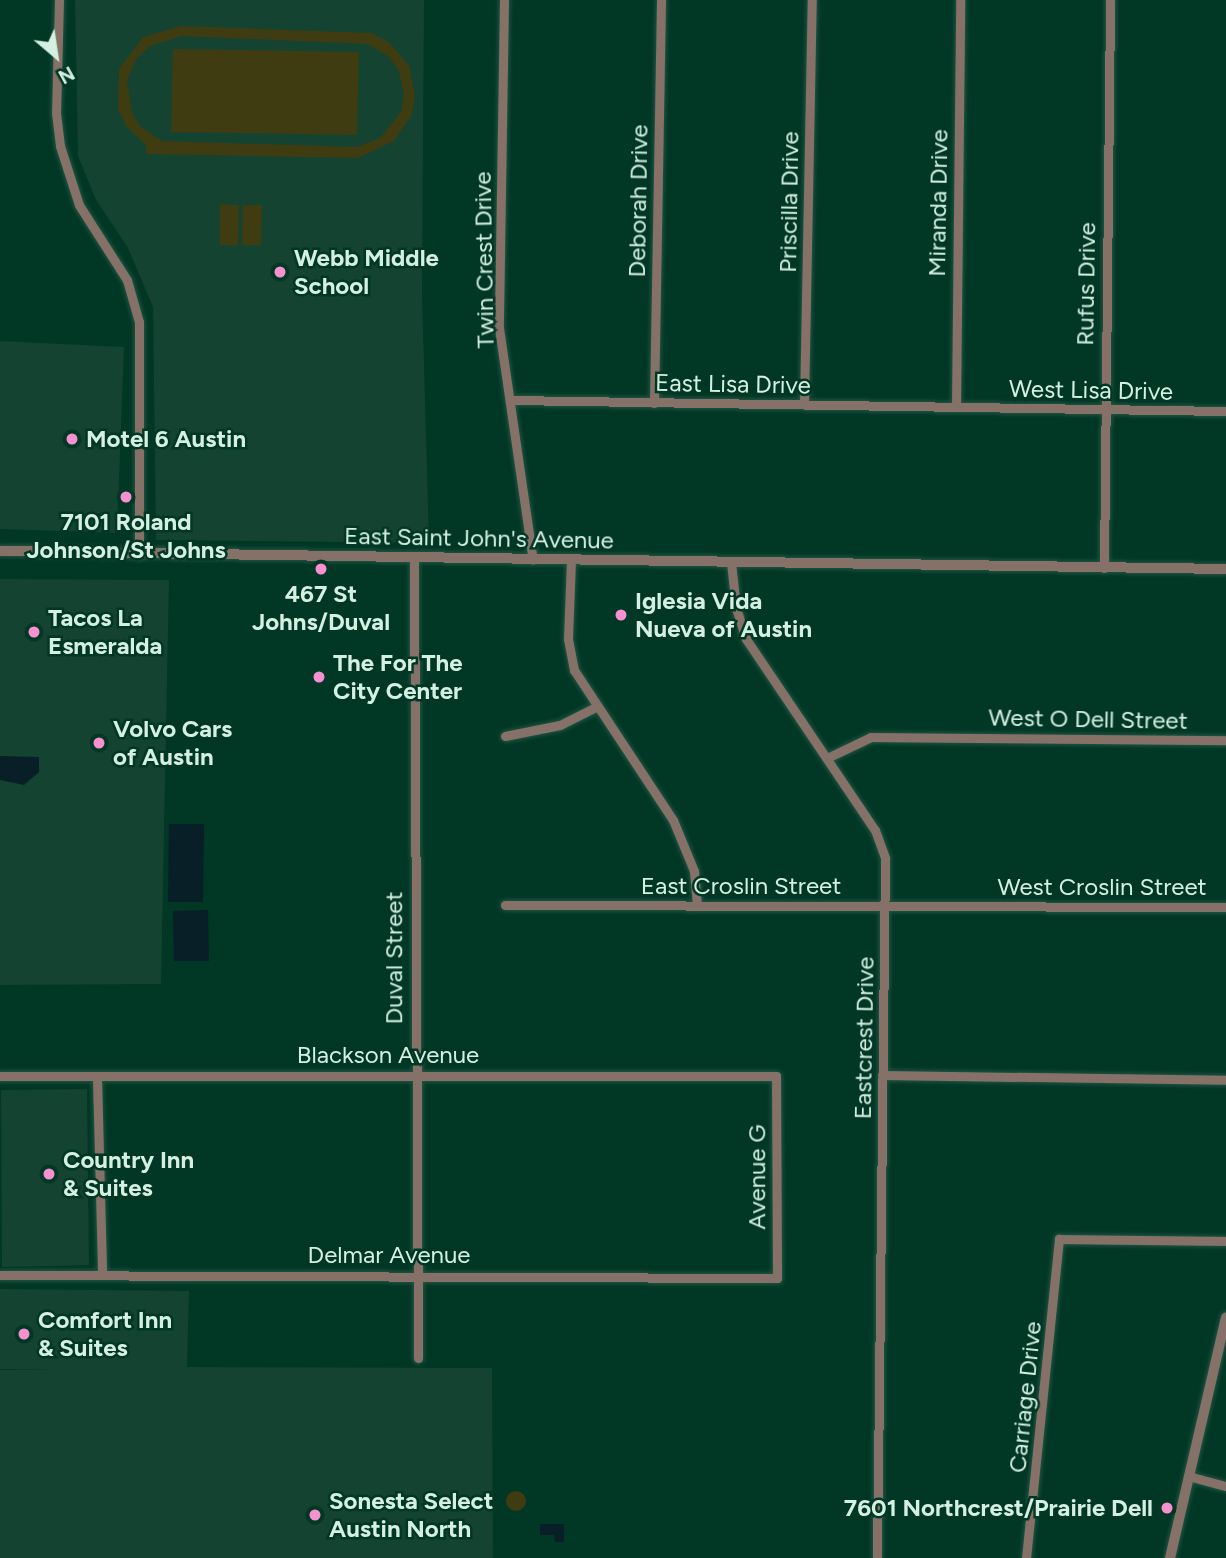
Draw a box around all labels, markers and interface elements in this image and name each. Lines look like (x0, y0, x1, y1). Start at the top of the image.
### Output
north arrow (21, 21, 91, 91)
text: N (54, 61, 78, 88)
street label: Deborah Drive (622, 124, 654, 278)
street label: Miranda Drive (922, 129, 954, 277)
street label: Priscilla Drive (773, 131, 805, 273)
street label: Twin Crest Drive (468, 171, 500, 349)
street label: Rufus Drive (1071, 222, 1101, 346)
place label: Webb Middle School (294, 244, 439, 300)
marker: Webb Middle School (272, 264, 288, 280)
street label: East Lisa Drive (655, 368, 811, 400)
street label: West Lisa Drive (1009, 374, 1173, 406)
place label: Motel 6 Austin (86, 425, 246, 453)
marker: Motel 6 Austin (64, 431, 80, 447)
marker: 7101 Roland Johnson/St Johns (118, 489, 134, 505)
place label: 7101 Roland Johnson/St Johns (26, 508, 226, 564)
street label: East Saint John's Avenue (344, 521, 614, 555)
marker: 467 St Johns/Duval (313, 561, 329, 577)
place label: 467 St Johns/Duval (252, 580, 390, 636)
place label: Iglesia Vida Nueva of Austin (635, 587, 812, 643)
place label: Tacos La Esmeralda (48, 604, 162, 660)
marker: Iglesia Vida Nueva of Austin (613, 607, 629, 623)
marker: Tacos La Esmeralda (26, 624, 42, 640)
place label: The For The City Center (333, 649, 463, 705)
marker: The For The City Center (311, 669, 327, 685)
street label: West O Dell Street (988, 703, 1188, 735)
place label: Volvo Cars of Austin (113, 715, 232, 771)
marker: Volvo Cars of Austin (91, 735, 107, 751)
street label: East Croslin Street (641, 872, 841, 900)
street label: West Croslin Street (997, 873, 1207, 901)
street label: Duval Street (380, 892, 408, 1024)
street label: Eastcrest Drive (848, 956, 880, 1120)
street label: Blackson Avenue (297, 1041, 479, 1069)
street label: Avenue G (743, 1124, 771, 1230)
place label: Country Inn & Suites (63, 1146, 194, 1202)
marker: Country Inn & Suites (41, 1166, 57, 1182)
street label: Delmar Avenue (308, 1241, 470, 1269)
place label: Comfort Inn & Suites (38, 1306, 172, 1362)
street label: Carriage Drive (1003, 1320, 1047, 1474)
marker: Comfort Inn & Suites (16, 1326, 32, 1342)
place label: Sonesta Select Austin North (329, 1487, 493, 1543)
place label: 7601 Northcrest/Prairie Dell (844, 1494, 1153, 1522)
marker: 7601 Northcrest/Prairie Dell (1159, 1500, 1175, 1516)
marker: Sonesta Select Austin North (307, 1507, 323, 1523)

